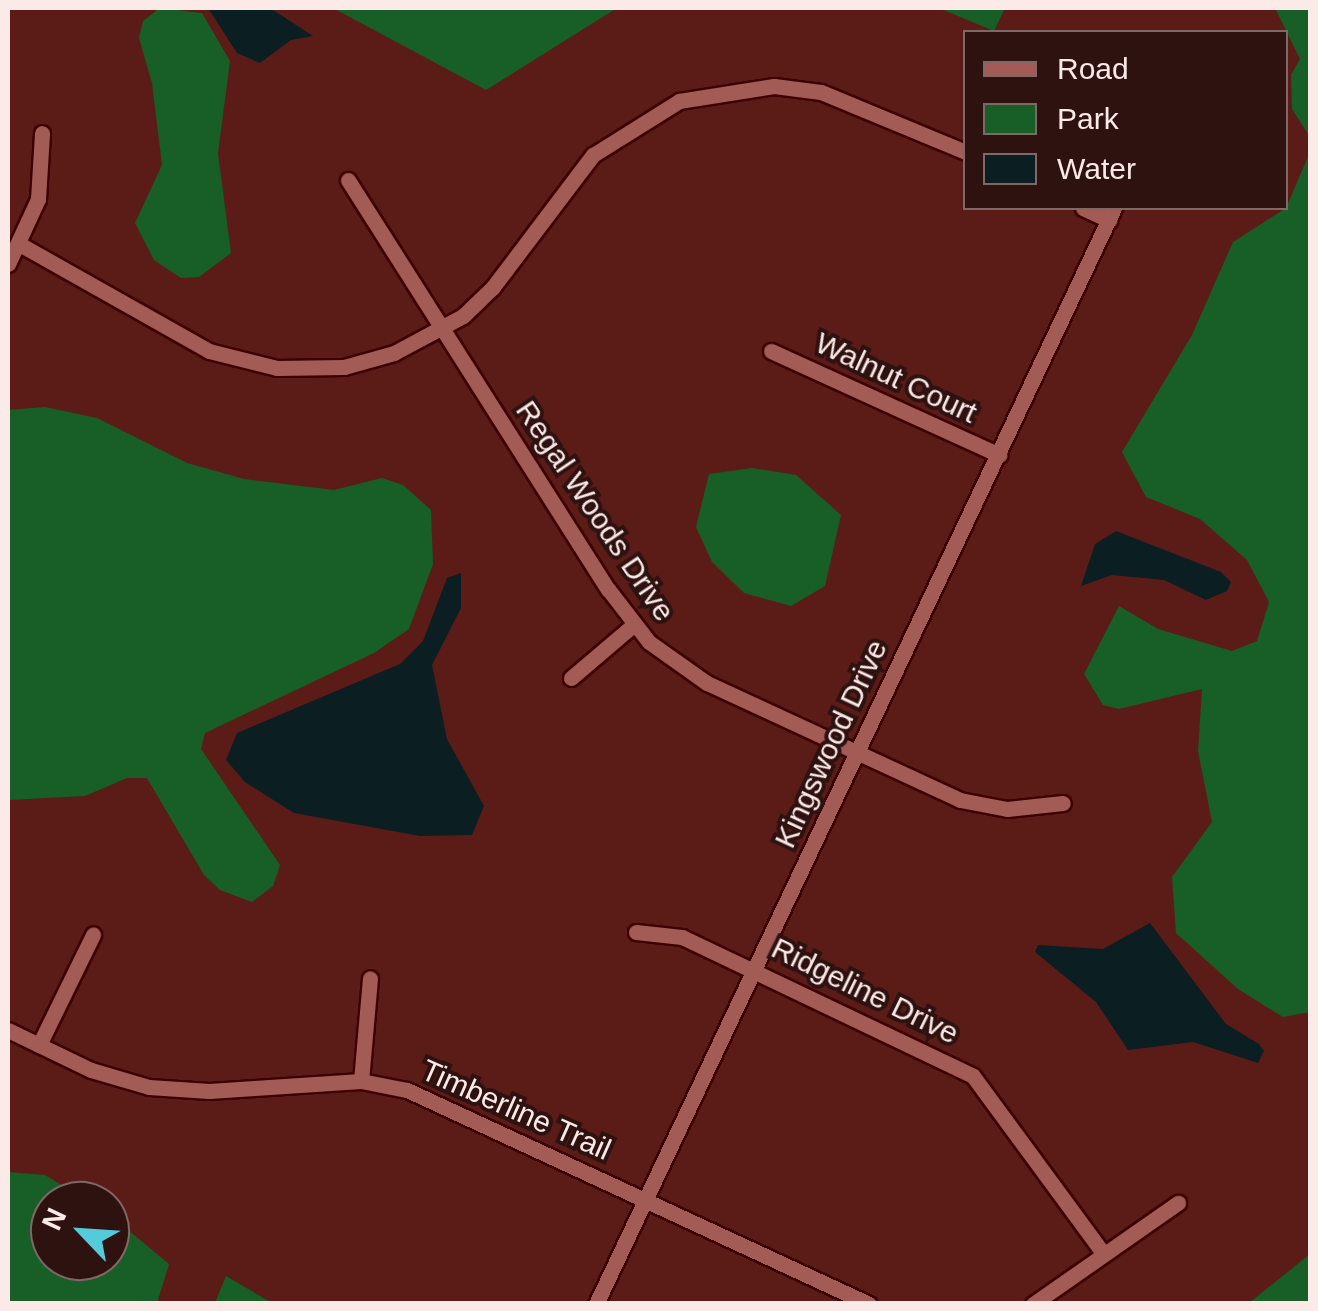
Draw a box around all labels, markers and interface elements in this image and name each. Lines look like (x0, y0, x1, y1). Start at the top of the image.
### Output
legend (963, 30, 1288, 210)
text: Road (1057, 52, 1129, 85)
text: Park (1057, 102, 1119, 135)
text: Water (1057, 152, 1136, 185)
street label: Walnut Court (810, 325, 982, 431)
street label: Regal Woods Drive (508, 394, 682, 628)
street label: Kingswood Drive (767, 634, 895, 854)
street label: Ridgeline Drive (766, 930, 964, 1052)
street label: Timberline Trail (415, 1052, 617, 1168)
north arrow (30, 1181, 130, 1281)
text: N (36, 1203, 72, 1235)

